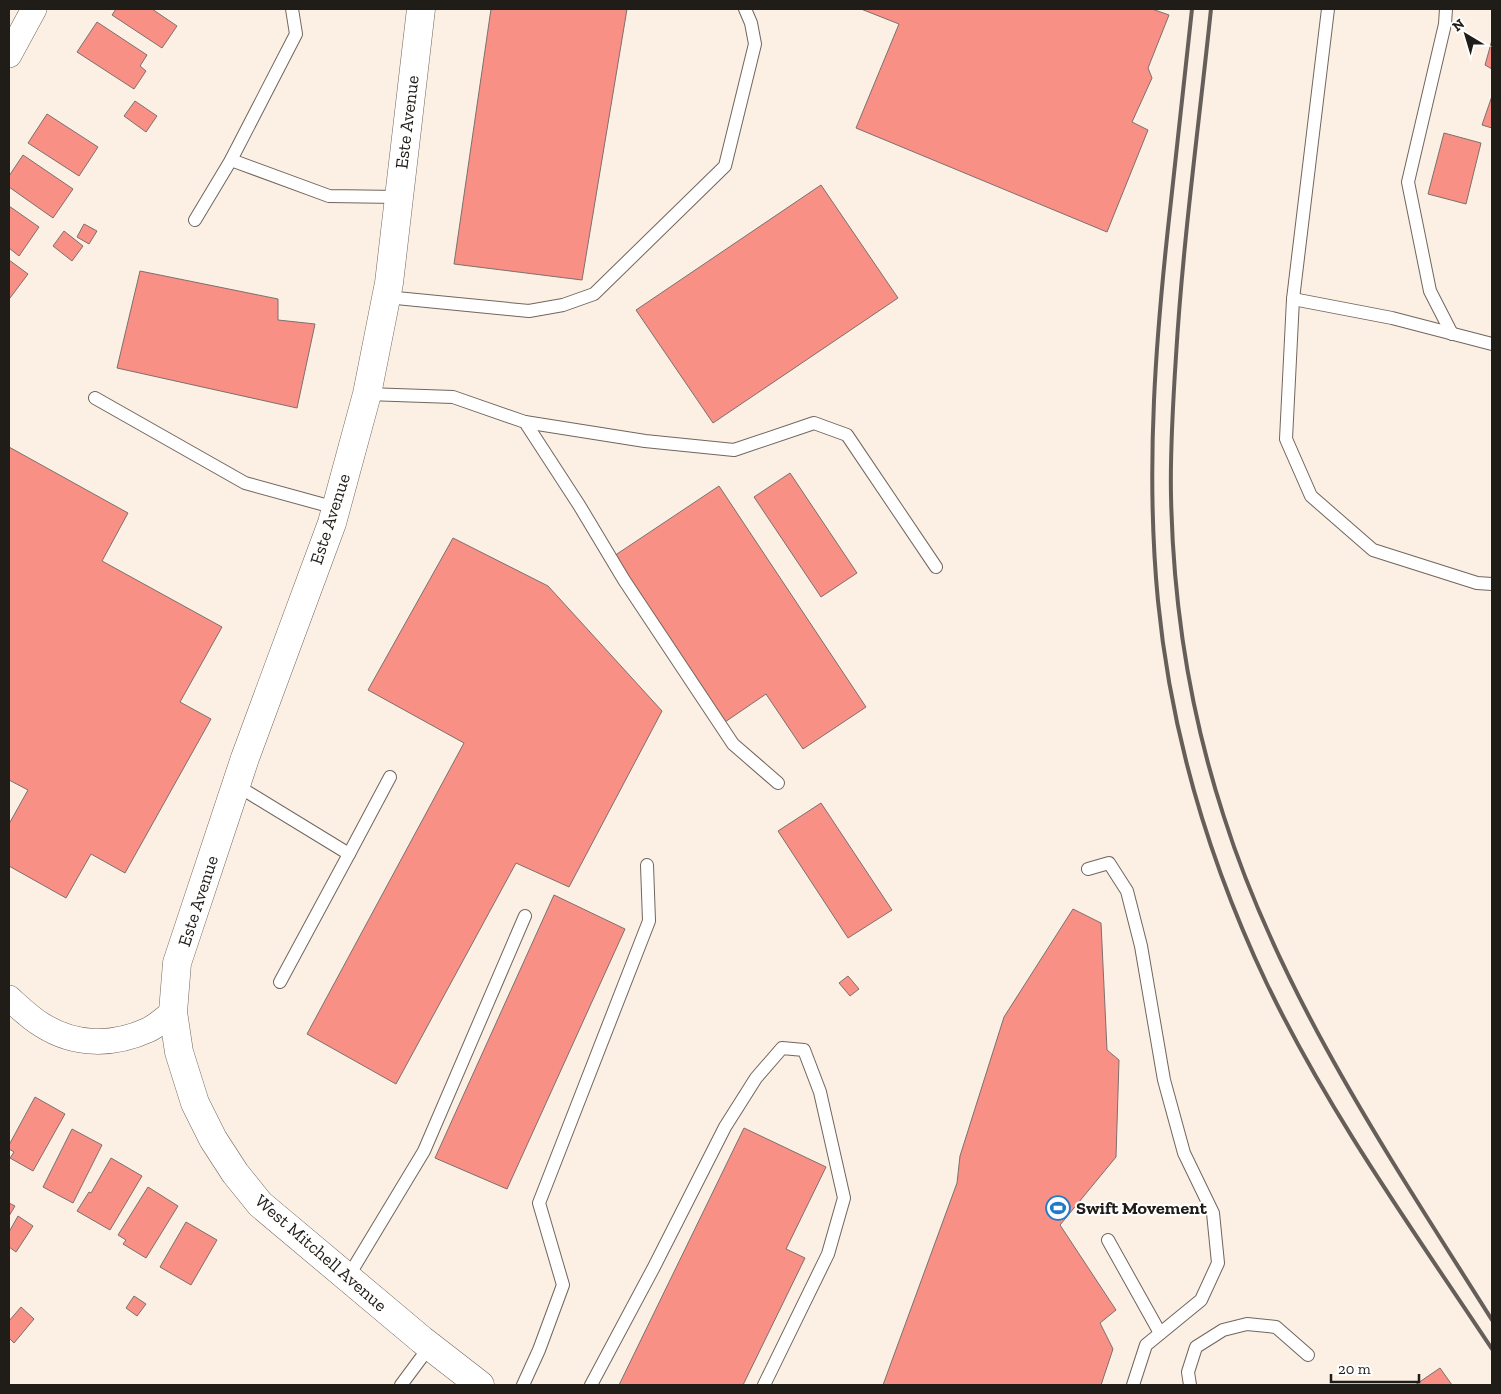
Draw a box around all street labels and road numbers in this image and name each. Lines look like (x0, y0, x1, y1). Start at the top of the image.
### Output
street label: Este Avenue (390, 74, 424, 170)
street label: Este Avenue (305, 471, 355, 567)
street label: Este Avenue (173, 853, 223, 949)
street label: West Mitchell Avenue (251, 1190, 391, 1316)

